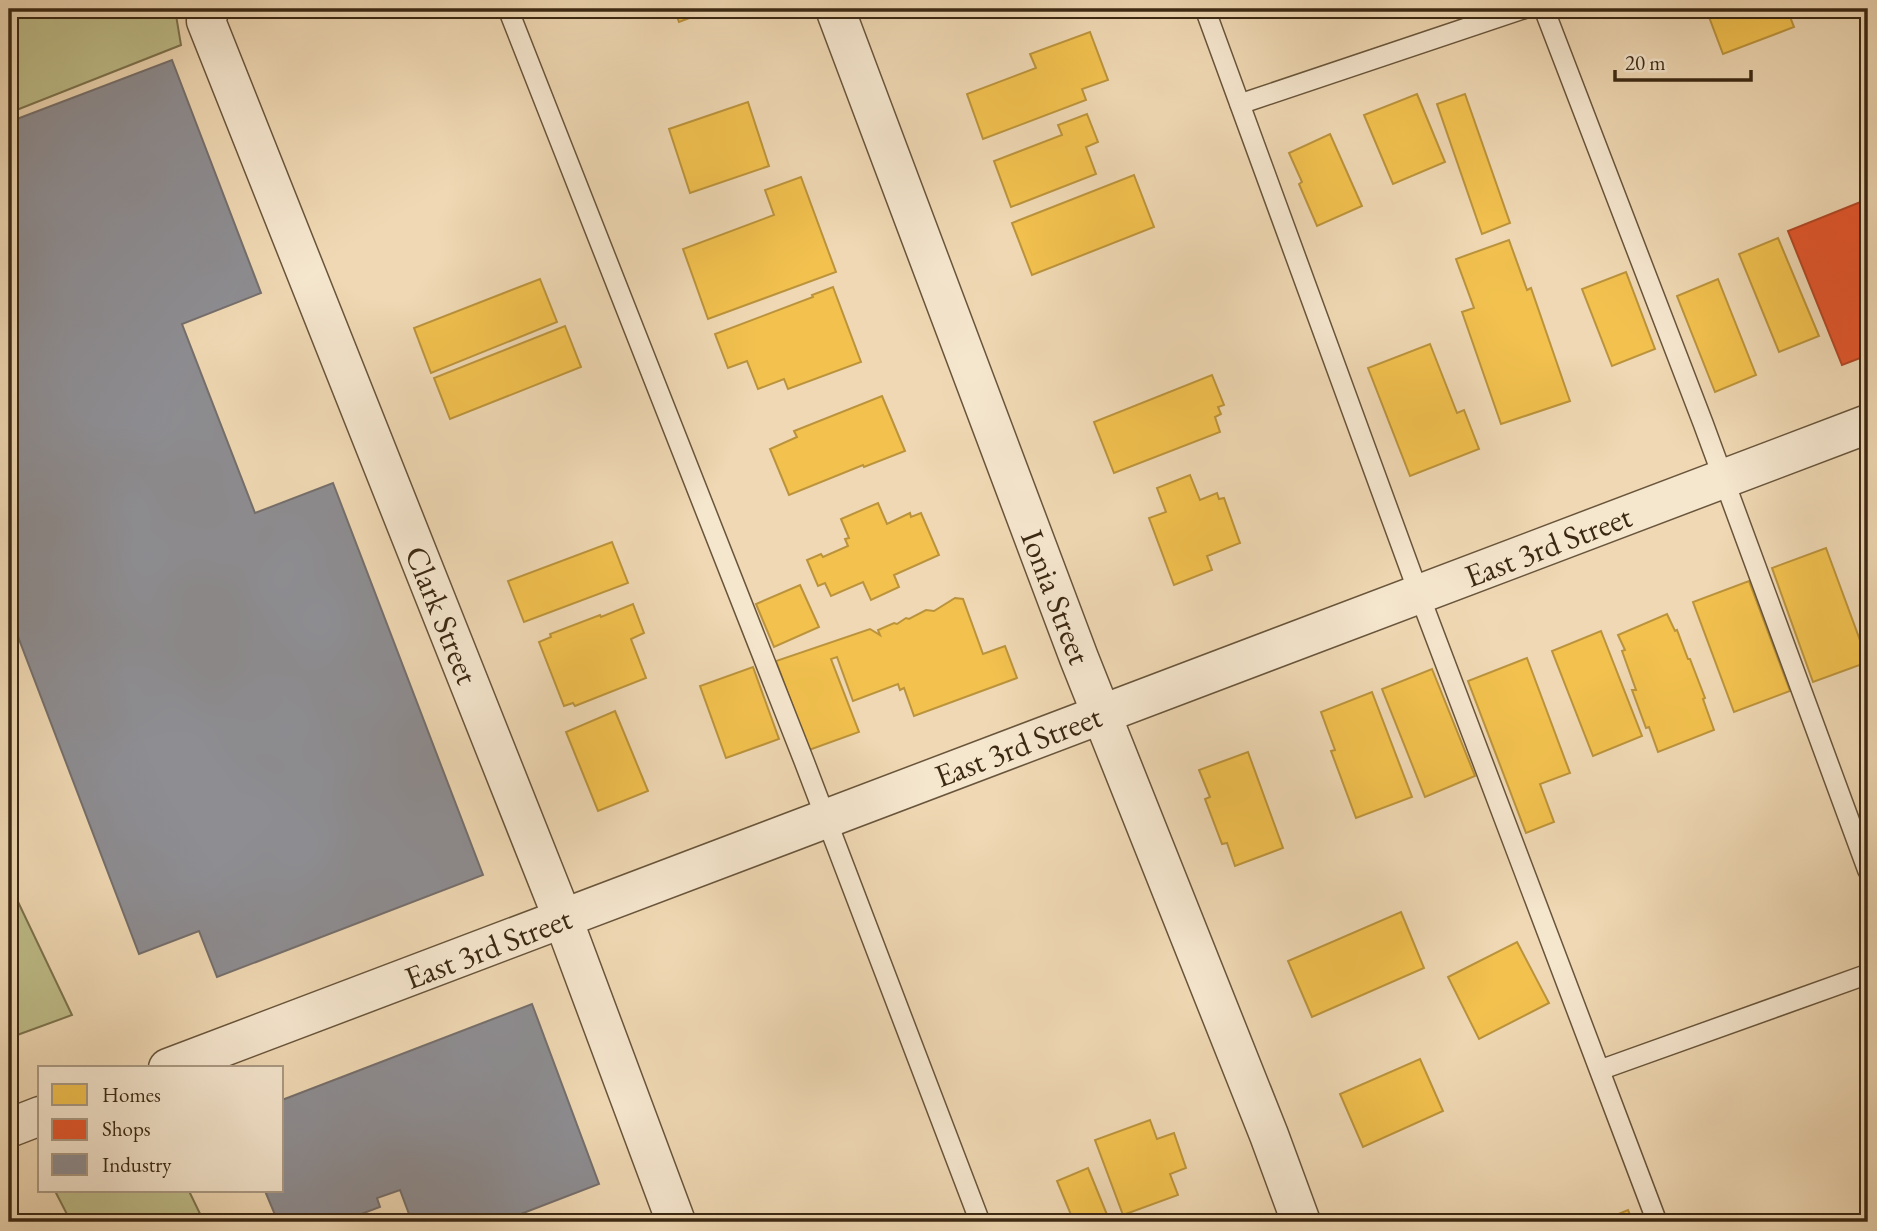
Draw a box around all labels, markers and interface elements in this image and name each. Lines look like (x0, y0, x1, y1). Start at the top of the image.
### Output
scale bar (1615, 38, 1751, 82)
text: 20 m (1625, 49, 1666, 76)
street label: East 3rd Street (1458, 495, 1638, 597)
street label: Ionia Street (1011, 524, 1101, 670)
street label: Clark Street (395, 540, 489, 690)
street label: East 3rd Street (928, 695, 1108, 797)
street label: East 3rd Street (398, 897, 578, 999)
legend (38, 1066, 284, 1192)
text: Homes (102, 1081, 161, 1108)
text: Shops (102, 1115, 151, 1142)
text: Industry (102, 1151, 172, 1178)

